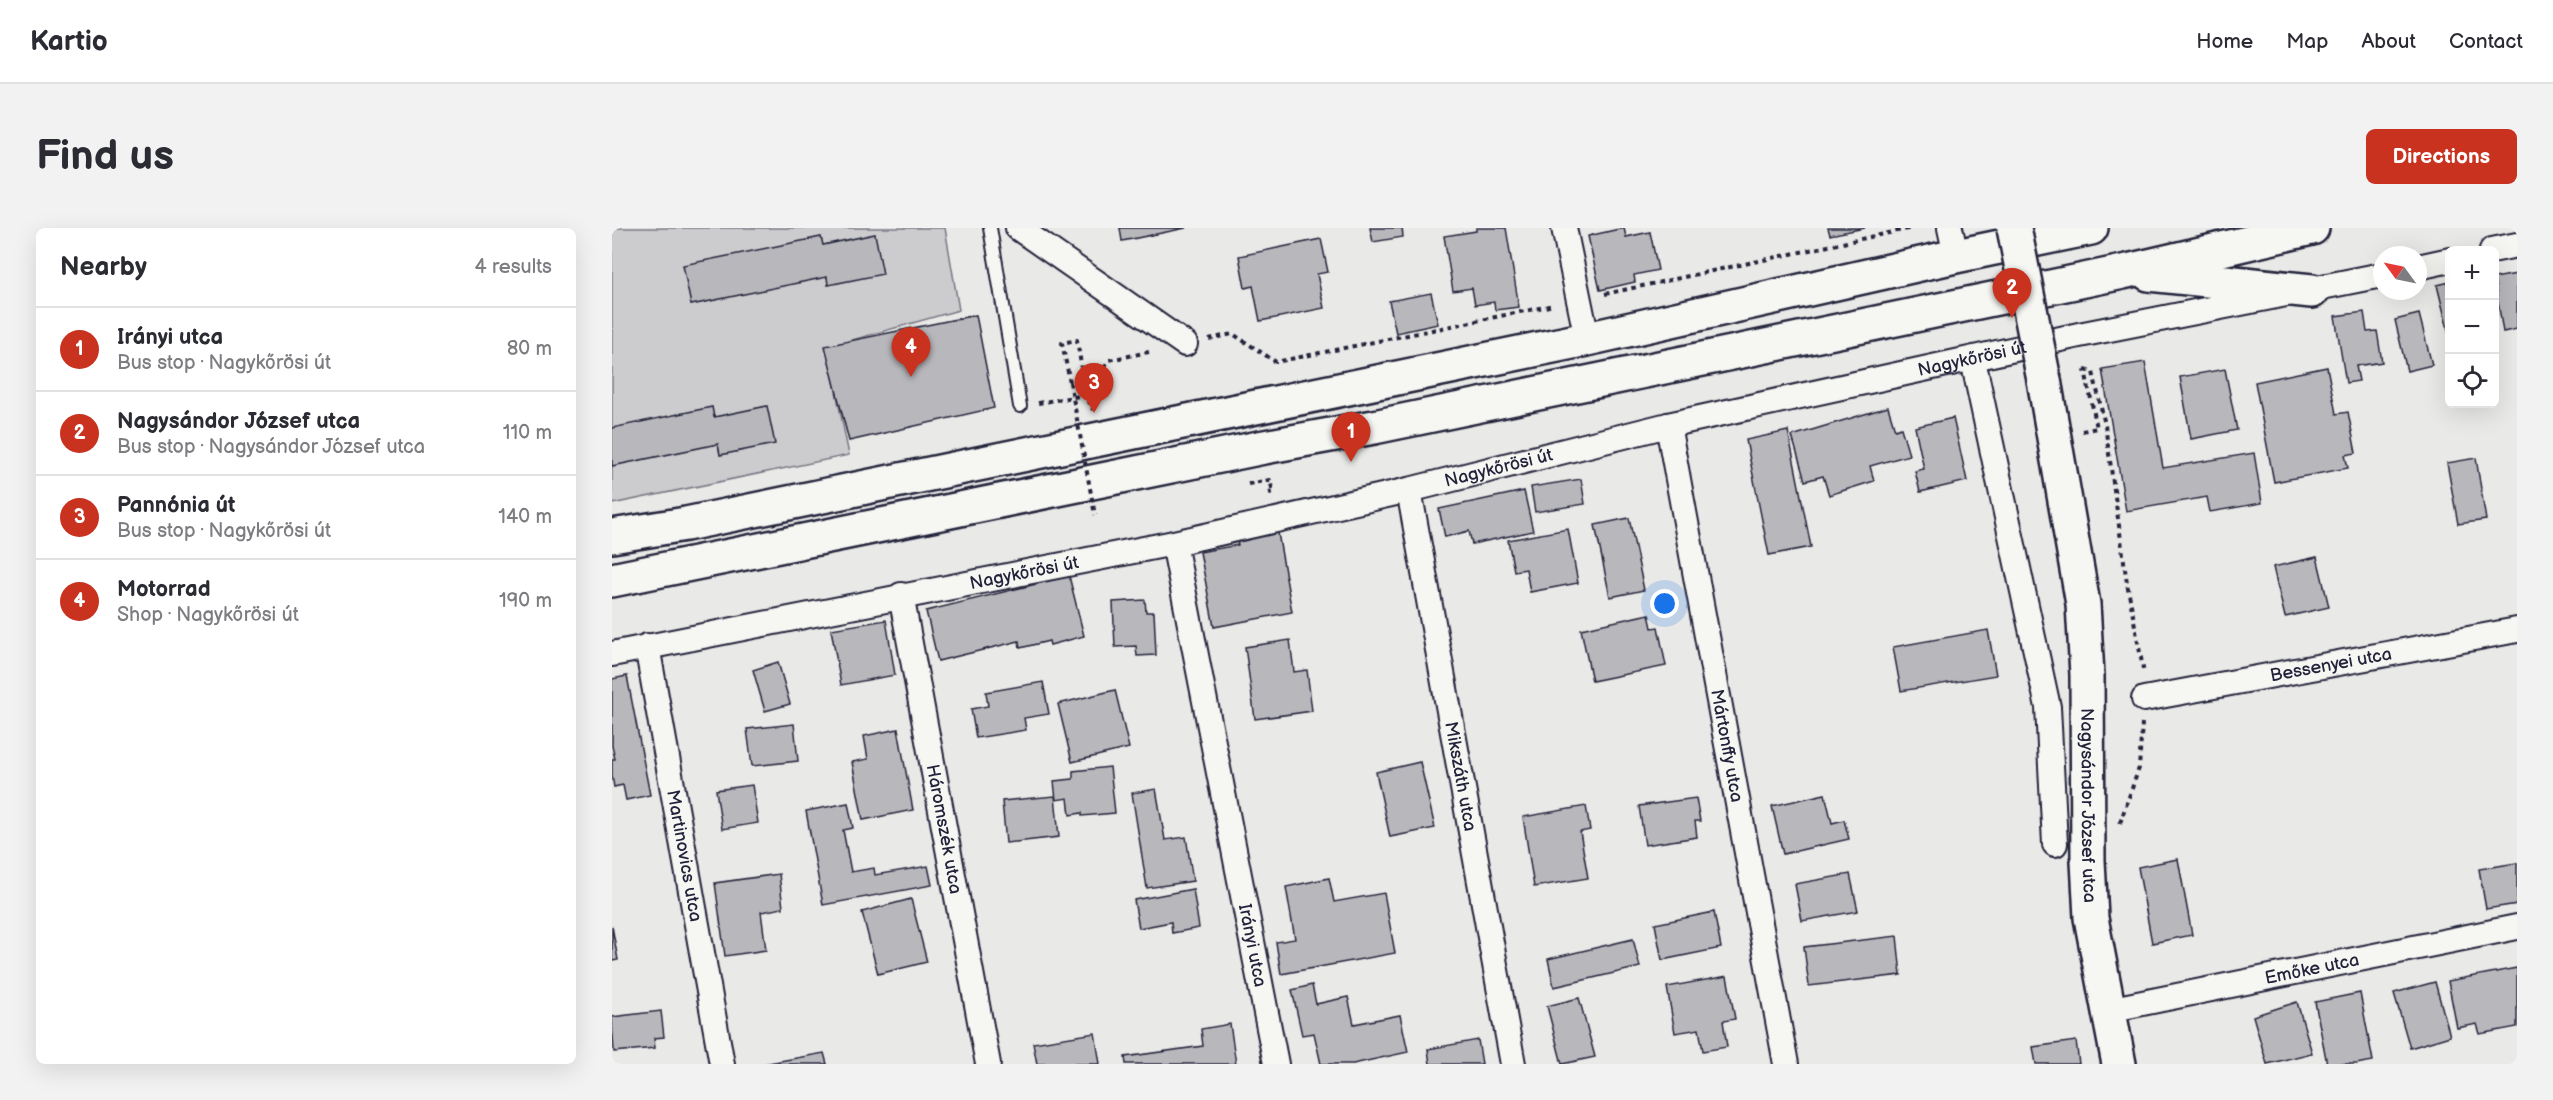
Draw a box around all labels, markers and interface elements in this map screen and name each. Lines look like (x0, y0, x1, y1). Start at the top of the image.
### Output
text: Kartio (30, 25, 108, 58)
text: Home (2196, 29, 2253, 54)
text: Map (2286, 29, 2328, 54)
text: About (2361, 29, 2416, 54)
text: Contact (2449, 29, 2523, 54)
button: Directions (2366, 129, 2517, 184)
text: Find us (36, 131, 174, 182)
north arrow (2373, 246, 2427, 300)
map controls (2445, 246, 2499, 408)
button: + (2445, 246, 2499, 300)
text: Nearby (60, 252, 147, 283)
text: 4 results (474, 255, 552, 279)
pin: 2 (1992, 268, 2032, 318)
button: − (2445, 300, 2499, 354)
text: Irányi utca (117, 324, 223, 351)
pin: 4 (892, 328, 930, 377)
text: 1 (75, 337, 84, 361)
text: 80 m (507, 337, 552, 361)
street label: Nagykőrösi út (1916, 337, 2029, 381)
text: Bus stop · Nagykőrösi út (117, 351, 331, 375)
button: locate (2445, 354, 2499, 408)
pin: 3 (1074, 364, 1114, 413)
text: Nagysándor József utca (117, 408, 360, 435)
pin: 1 (1332, 412, 1370, 462)
text: 2 (74, 421, 85, 445)
text: 110 m (503, 421, 552, 445)
text: Bus stop · Nagysándor József utca (117, 435, 425, 459)
street label: Nagykőrösi út (1442, 444, 1555, 492)
text: Pannónia út (117, 492, 235, 519)
text: 3 (74, 505, 85, 529)
text: 140 m (498, 505, 552, 529)
text: Bus stop · Nagykőrösi út (117, 519, 331, 543)
street label: Nagykőrösi út (968, 552, 1081, 594)
text: Motorrad (117, 576, 211, 603)
text: 4 (74, 589, 85, 613)
text: 190 m (499, 589, 552, 613)
your location (1650, 589, 1679, 618)
text: Shop · Nagykőrösi út (117, 603, 299, 627)
street label: Bessenyei utca (2268, 643, 2393, 686)
street label: Mártonffy utca (1706, 687, 1747, 804)
street label: Nagysándor József utca (2076, 708, 2100, 904)
street label: Mikszáth utca (1440, 720, 1481, 833)
street label: Háromszék utca (922, 763, 966, 896)
street label: Martinovics utca (662, 788, 706, 923)
street label: Irányi utca (1234, 902, 1271, 989)
street label: Emőke utca (2263, 949, 2361, 989)

